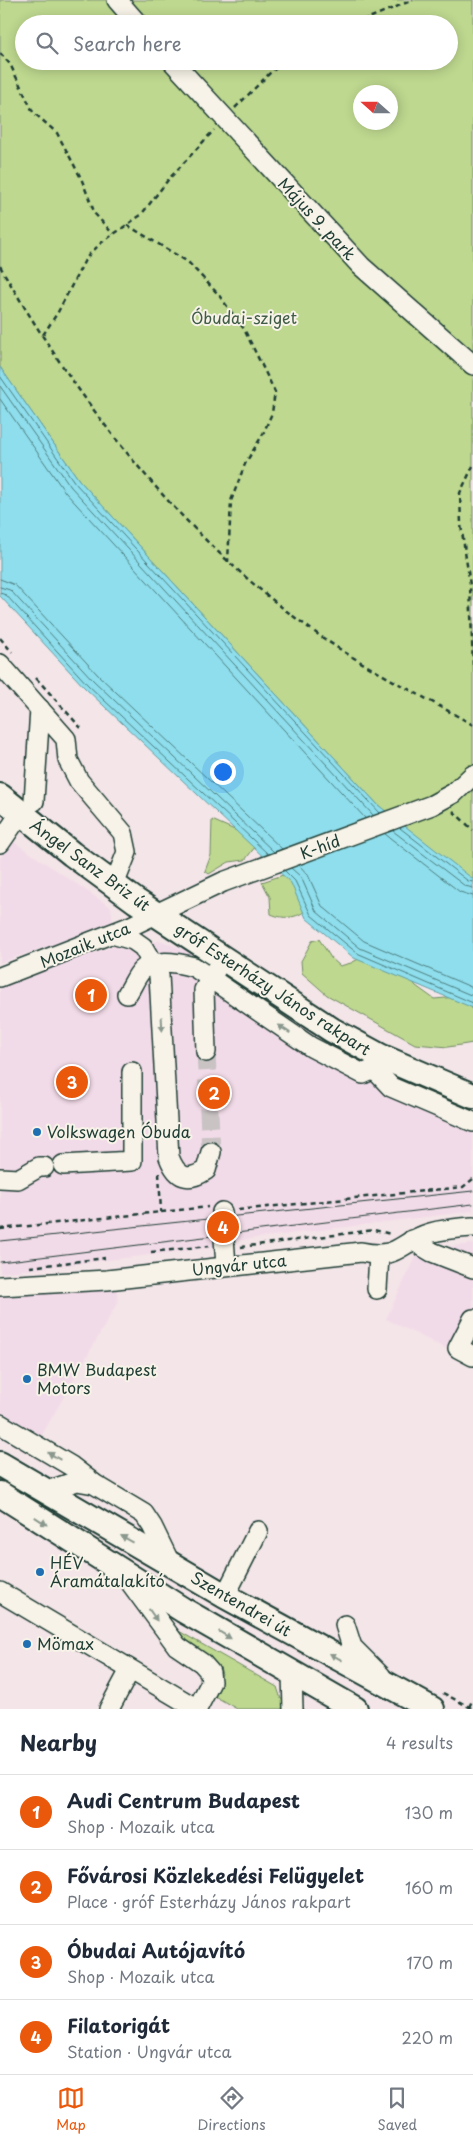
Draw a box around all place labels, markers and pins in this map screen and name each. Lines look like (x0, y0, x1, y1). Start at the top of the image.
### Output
pin: 1 (75, 976, 107, 1014)
pin: 3 (56, 1063, 88, 1101)
pin: 2 (198, 1074, 230, 1112)
place label: Volkswagen Óbuda (47, 1119, 191, 1143)
marker: Volkswagen Óbuda (31, 1126, 43, 1138)
pin: 4 (207, 1208, 239, 1246)
place label: BMW Budapest Motors (37, 1357, 157, 1399)
marker: BMW Budapest Motors (21, 1373, 33, 1385)
place label: HÉV Áramátalakító (50, 1550, 165, 1592)
marker: HÉV Áramátalakító (34, 1566, 46, 1578)
place label: Mömax (37, 1631, 94, 1655)
marker: Mömax (21, 1638, 33, 1650)

